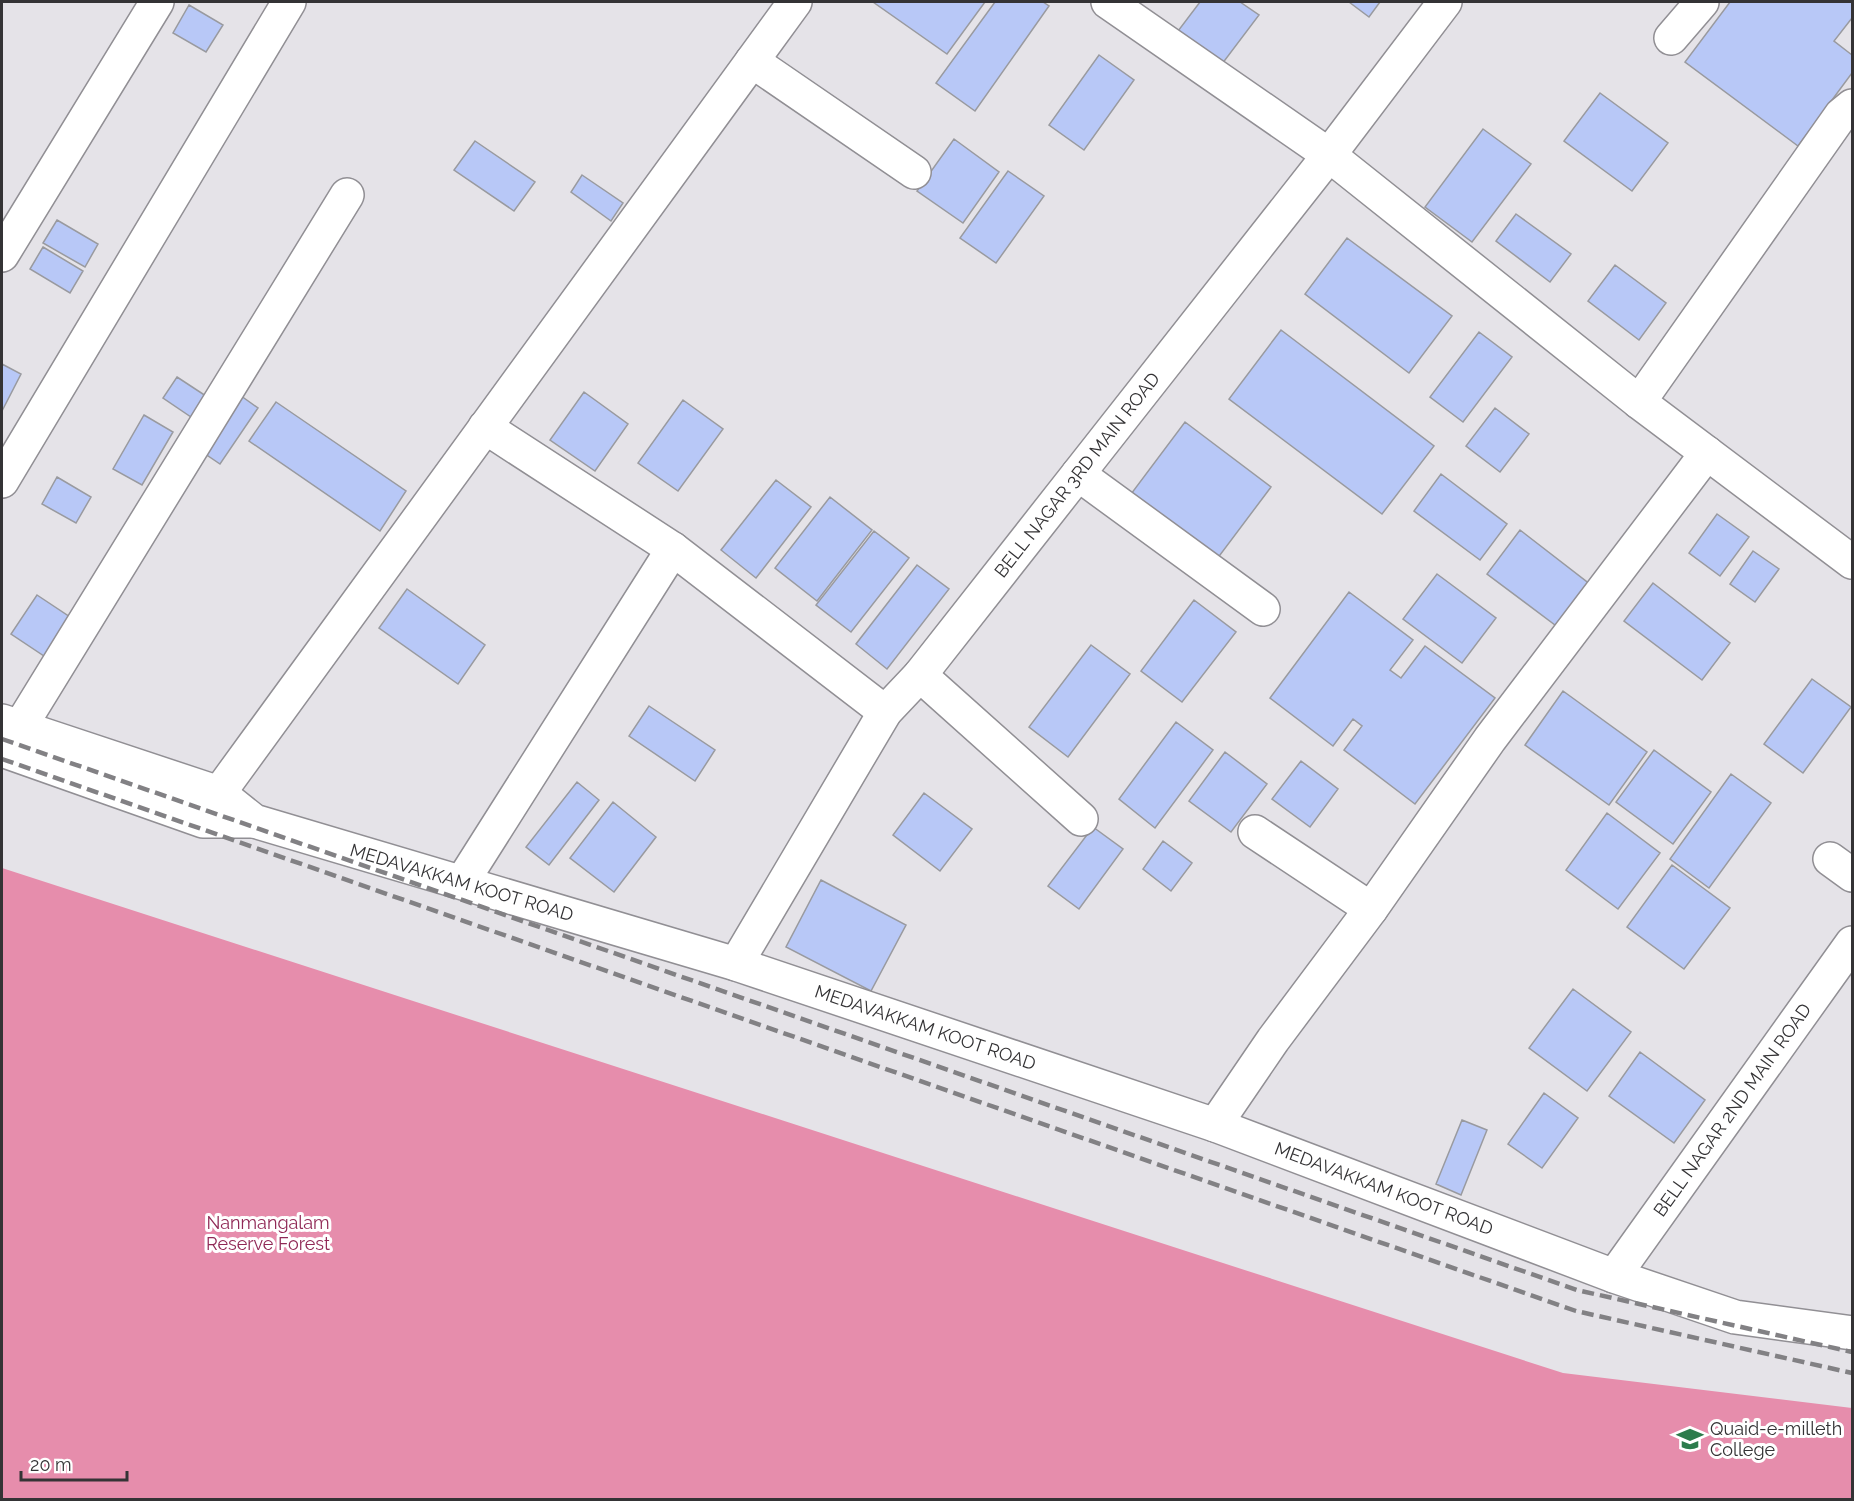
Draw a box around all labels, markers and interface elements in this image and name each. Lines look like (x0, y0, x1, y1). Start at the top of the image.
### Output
street label: BELL NAGAR 3RD MAIN ROAD (990, 368, 1164, 581)
street label: MEDAVAKKAM KOOT ROAD (348, 839, 576, 925)
street label: MEDAVAKKAM KOOT ROAD (812, 980, 1039, 1074)
street label: BELL NAGAR 2ND MAIN ROAD (1649, 999, 1815, 1220)
street label: MEDAVAKKAM KOOT ROAD (1272, 1138, 1496, 1239)
park label: Nanmangalam Reserve Forest (206, 1212, 330, 1254)
place label: Quaid-e-milleth College (1710, 1418, 1842, 1460)
school or university icon: Quaid-e-milleth College (1675, 1424, 1705, 1454)
scale bar (21, 1444, 128, 1482)
text: 20 m (30, 1454, 72, 1475)

